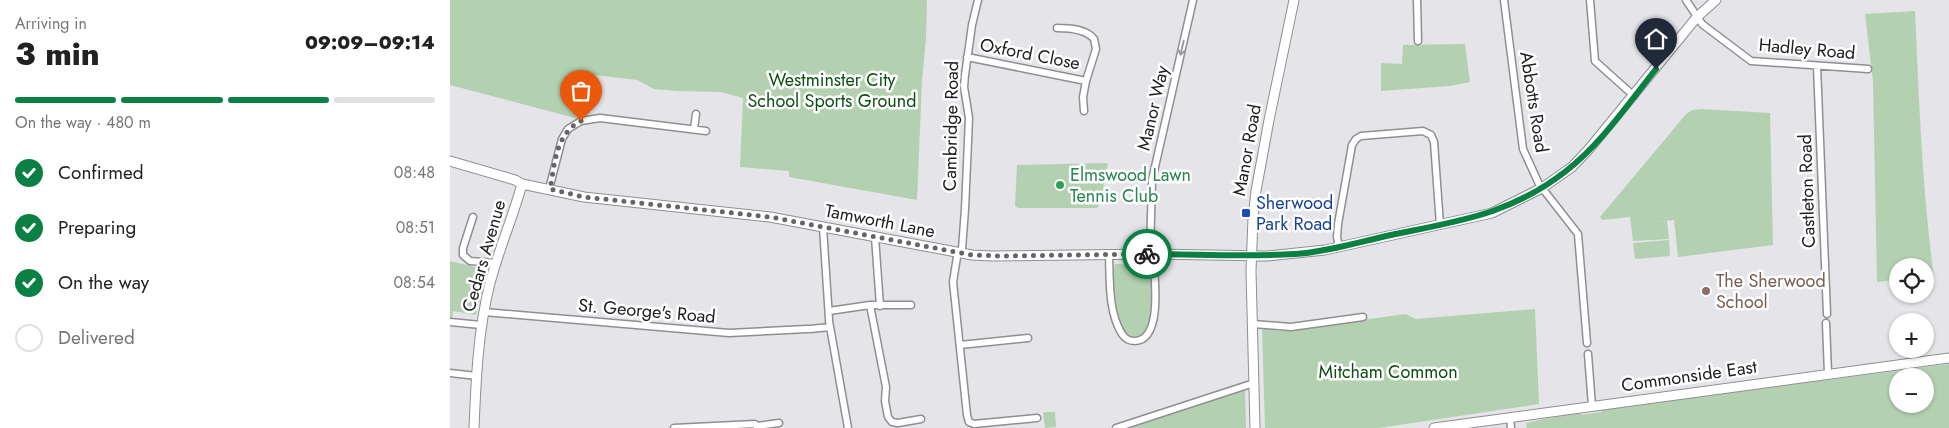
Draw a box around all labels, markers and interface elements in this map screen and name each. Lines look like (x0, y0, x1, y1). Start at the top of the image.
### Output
text: Arriving in (15, 12, 87, 35)
pin (1635, 18, 1677, 69)
icon: home (1642, 25, 1670, 53)
text: 09:09–09:14 (305, 29, 435, 56)
text: 3 min (15, 31, 100, 77)
street label: Oxford Close (978, 32, 1082, 76)
street label: Hadley Road (1758, 32, 1856, 66)
one-way arrow (1177, 39, 1186, 55)
street label: Abbotts Road (1513, 49, 1555, 155)
street label: Cambridge Road (937, 61, 965, 191)
street label: Manor Way (1131, 63, 1175, 153)
park label: Westminster City School Sports Ground (747, 67, 917, 114)
pin (560, 70, 602, 121)
icon: bag (567, 77, 595, 105)
street label: Manor Road (1226, 102, 1268, 198)
text: On the way · 480 m (15, 111, 151, 134)
street label: Castleton Road (1792, 134, 1822, 248)
icon: check (15, 159, 43, 187)
text: Confirmed (58, 159, 144, 186)
text: 08:48 (394, 161, 435, 184)
place label: Elmswood Lawn Tennis Club (1070, 162, 1191, 209)
marker: Elmswood Lawn Tennis Club (1054, 179, 1066, 191)
place label: Sherwood Park Road (1256, 190, 1333, 237)
street label: Cedars Avenue (456, 197, 512, 315)
street label: Tamworth Lane (823, 198, 937, 244)
marker: Sherwood Park Road (1240, 207, 1252, 219)
icon: check (15, 214, 43, 242)
text: Preparing (58, 214, 136, 241)
text: 08:51 (396, 216, 435, 239)
courier (1122, 229, 1172, 279)
icon: bike (1133, 240, 1161, 268)
map controls (1889, 258, 1934, 413)
button: locate (1889, 258, 1934, 303)
place label: The Sherwood School (1716, 268, 1826, 315)
icon: check (15, 269, 43, 297)
text: On the way (58, 269, 149, 296)
text: 08:54 (394, 271, 435, 294)
marker: The Sherwood School (1700, 285, 1712, 297)
street label: St. George's Road (577, 292, 717, 330)
button: + (1889, 313, 1934, 358)
text: Delivered (58, 324, 135, 351)
street label: Commonside East (1620, 354, 1759, 398)
park label: Mitcham Common (1318, 359, 1458, 385)
button: − (1889, 368, 1934, 413)

